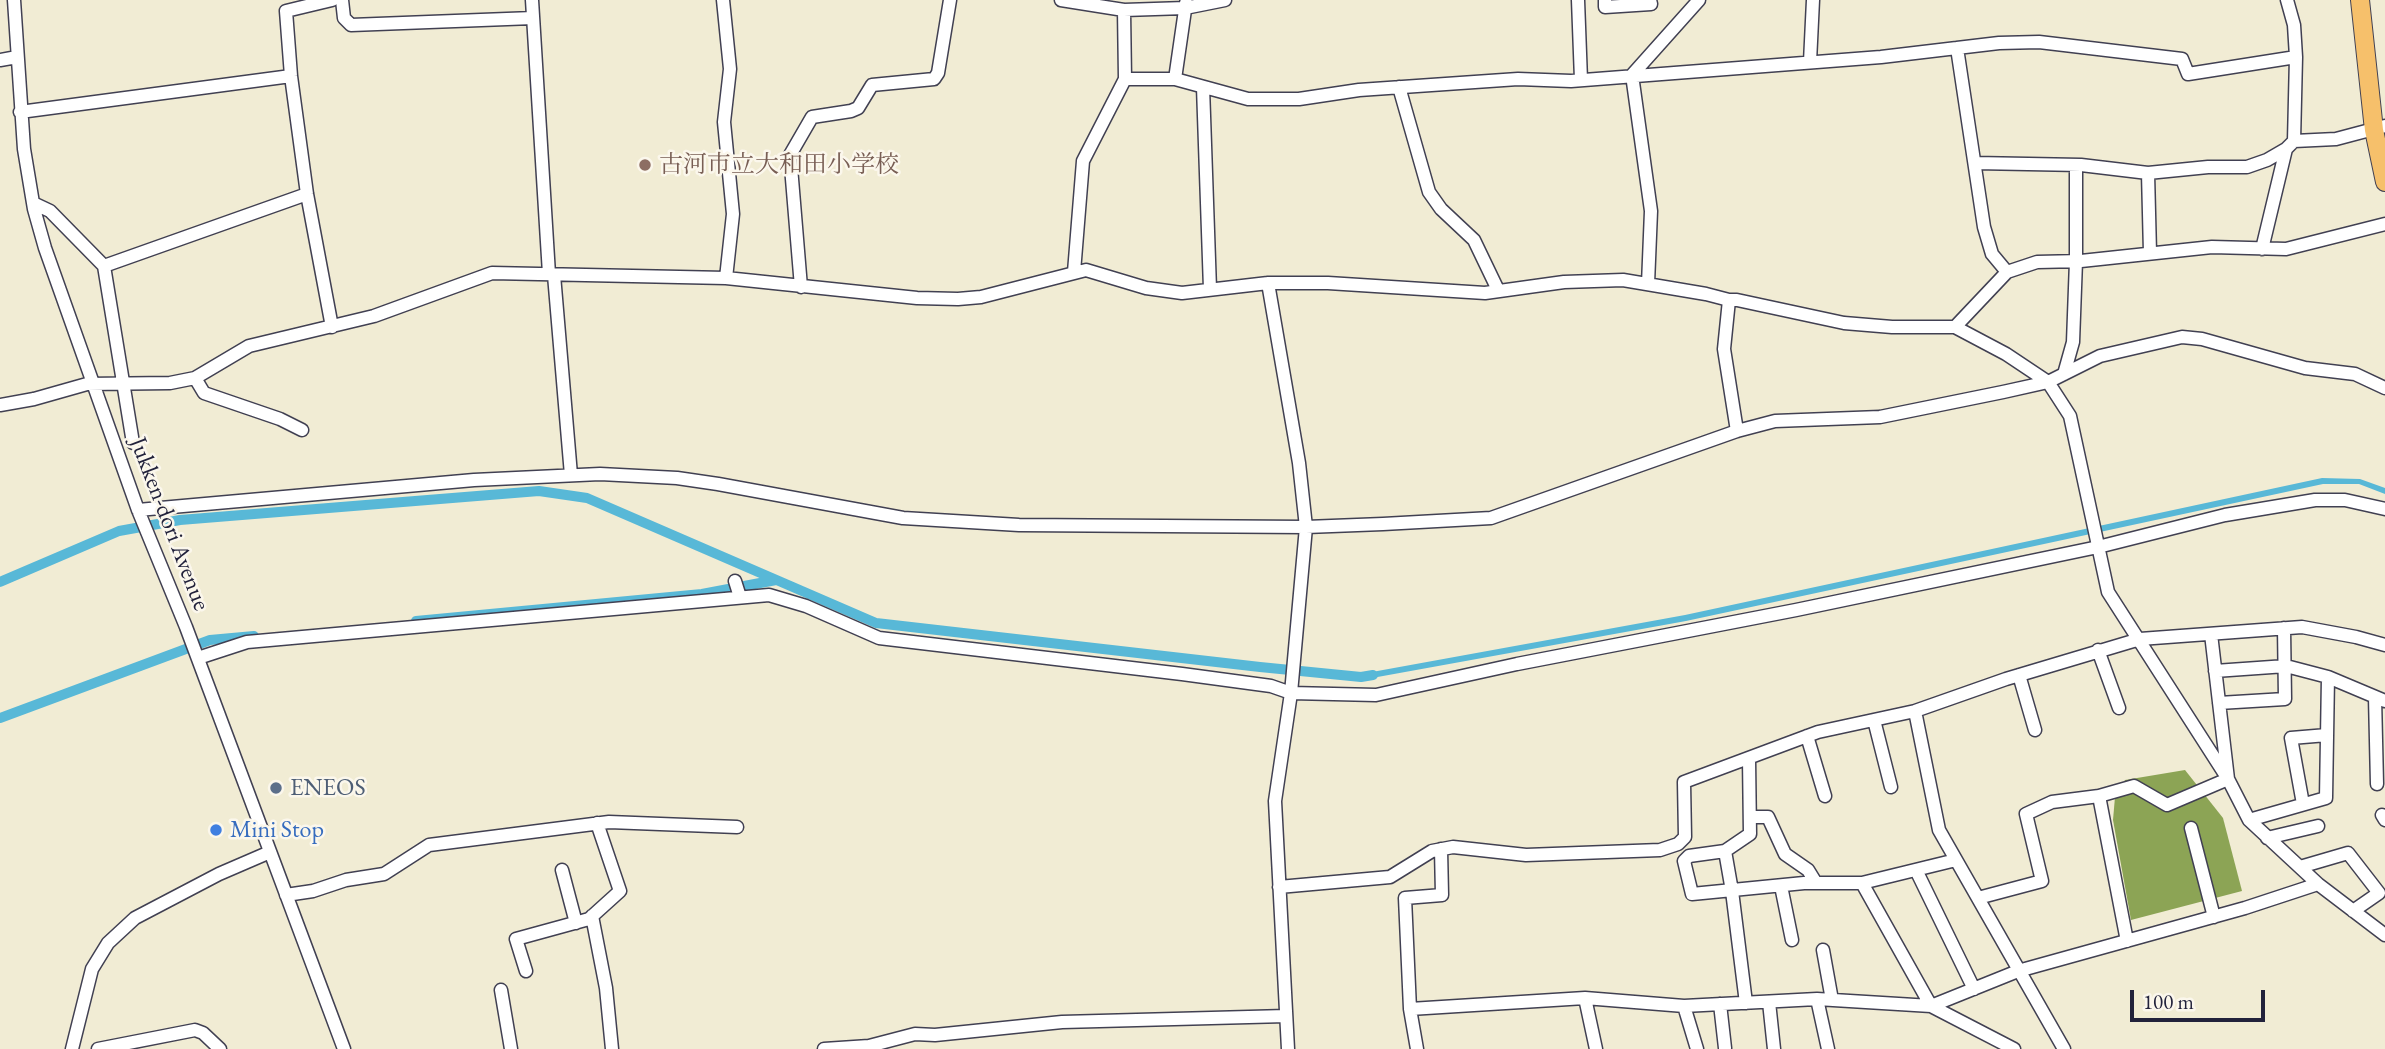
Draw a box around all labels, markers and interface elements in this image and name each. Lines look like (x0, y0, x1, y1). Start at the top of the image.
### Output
place label: 古河市立大和田小学校 (659, 151, 899, 179)
marker: 古河市立大和田小学校 (637, 157, 653, 173)
street label: Jukken-dori Avenue (123, 433, 215, 615)
place label: ENEOS (290, 774, 366, 802)
marker: ENEOS (268, 780, 284, 796)
place label: Mini Stop (230, 816, 324, 844)
marker: Mini Stop (208, 822, 224, 838)
scale bar (2133, 976, 2268, 1020)
text: 100 m (2143, 988, 2194, 1015)

